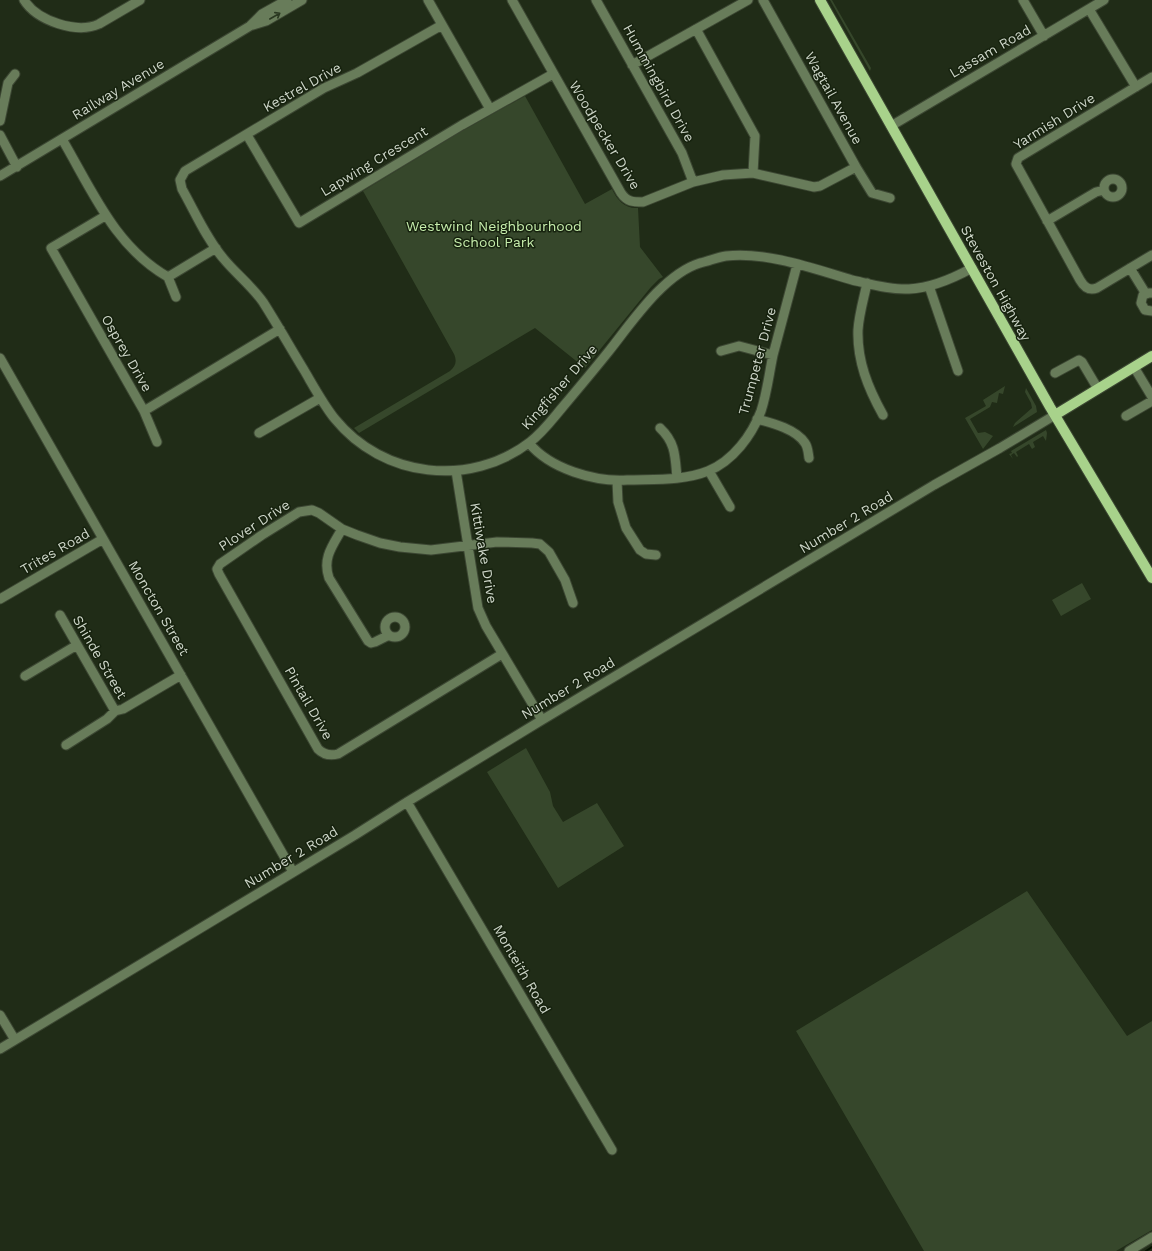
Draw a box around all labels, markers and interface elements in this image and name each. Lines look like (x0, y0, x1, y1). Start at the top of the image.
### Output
one-way arrow (269, 11, 281, 19)
street label: Lassam Road (946, 21, 1034, 81)
street label: Hummingbird Drive (620, 22, 698, 144)
street label: Wagtail Avenue (802, 49, 866, 147)
street label: Railway Avenue (69, 55, 167, 123)
street label: Kestrel Drive (260, 59, 344, 115)
street label: Woodpecker Drive (566, 78, 644, 192)
street label: Yarmish Drive (1010, 90, 1098, 152)
street label: Lapwing Crescent (318, 123, 431, 199)
park label: Westwind Neighbourhood School Park (406, 218, 582, 250)
street label: Steveston Highway (958, 223, 1035, 344)
street label: Trumpeter Drive (735, 305, 779, 417)
street label: Osprey Drive (98, 312, 156, 394)
street label: Kingfisher Drive (518, 341, 600, 433)
street label: Number 2 Road (796, 488, 896, 556)
street label: Plover Drive (215, 496, 293, 554)
street label: Kittiwake Drive (467, 501, 501, 605)
street label: Trites Road (18, 525, 92, 577)
street label: Moncton Street (125, 558, 193, 658)
street label: Shinde Street (70, 612, 130, 702)
street label: Number 2 Road (518, 654, 618, 722)
street label: Pintail Drive (282, 664, 336, 742)
street label: Number 2 Road (241, 823, 341, 891)
street label: Monteith Road (490, 922, 554, 1016)

